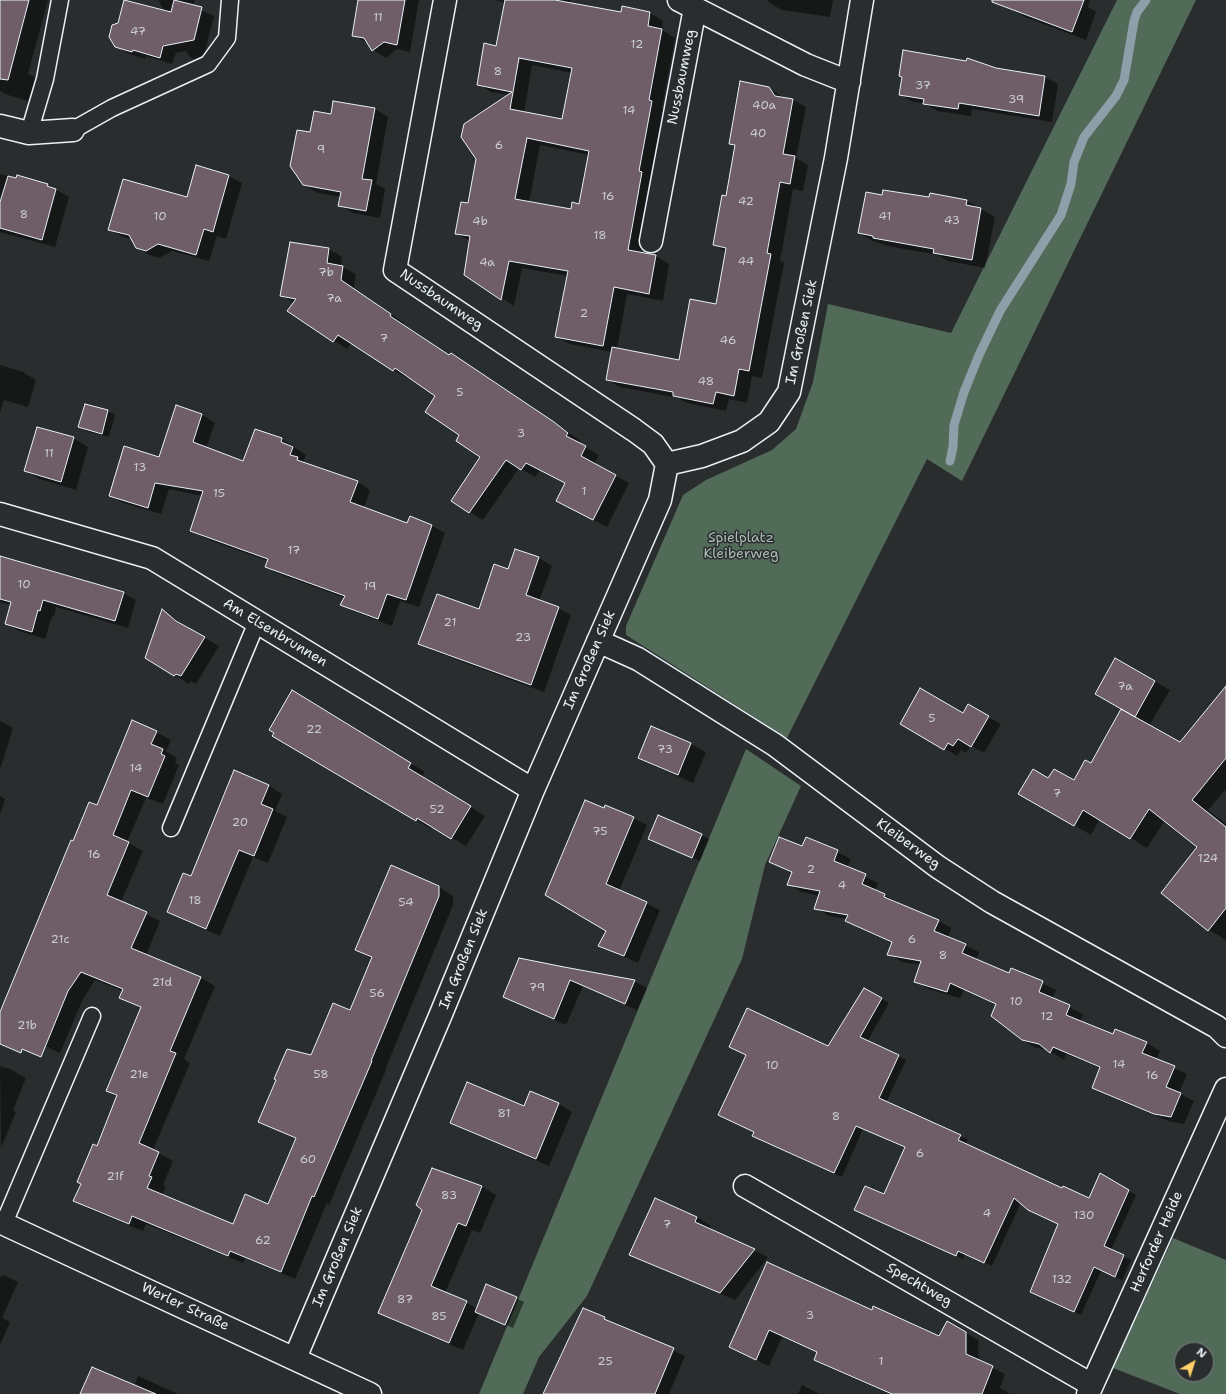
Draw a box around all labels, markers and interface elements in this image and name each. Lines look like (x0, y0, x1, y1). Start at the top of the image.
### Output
house number: 11 (373, 11, 383, 25)
house number: 47 (130, 25, 146, 39)
street label: Nussbaumweg (665, 28, 699, 126)
house number: 12 (631, 38, 643, 52)
house number: 8 (494, 65, 502, 79)
house number: 37 (915, 79, 931, 93)
house number: 39 (1008, 93, 1024, 107)
house number: 40a (752, 99, 776, 113)
house number: 14 (623, 104, 635, 118)
house number: 40 (750, 127, 766, 141)
house number: 6 (495, 139, 503, 153)
house number: 9 (317, 143, 325, 157)
house number: 16 (601, 190, 615, 204)
house number: 42 (738, 195, 754, 209)
house number: 8 (20, 208, 28, 222)
house number: 10 (153, 210, 167, 224)
house number: 41 (879, 210, 891, 224)
house number: 43 (944, 214, 960, 228)
house number: 4b (472, 215, 488, 229)
house number: 18 (593, 229, 607, 243)
house number: 44 (738, 255, 754, 269)
house number: 4a (479, 256, 495, 270)
house number: 7b (318, 266, 334, 280)
street label: Nussbaumweg (396, 266, 486, 334)
street label: Im Großen Siek (783, 278, 821, 386)
house number: 7a (326, 292, 342, 306)
house number: 2 (580, 307, 588, 321)
house number: 7 (380, 332, 388, 346)
house number: 46 (720, 334, 736, 348)
house number: 48 (698, 375, 714, 389)
house number: 5 (456, 386, 464, 400)
house number: 3 (517, 427, 525, 441)
house number: 11 (44, 447, 54, 461)
house number: 13 (134, 461, 146, 475)
house number: 1 (581, 485, 587, 499)
house number: 15 (213, 487, 225, 501)
park label: Spielplatz Kleiberweg (703, 530, 779, 562)
house number: 17 (288, 544, 300, 558)
house number: 10 (17, 578, 31, 592)
house number: 19 (364, 580, 376, 594)
street label: Am Elsenbrunnen (220, 595, 330, 671)
street label: Im Großen Siek (561, 608, 619, 712)
house number: 21 (444, 616, 456, 630)
house number: 23 (515, 631, 531, 645)
house number: 7a (1117, 680, 1133, 694)
house number: 5 (928, 712, 936, 726)
house number: 22 (306, 723, 322, 737)
house number: 73 (657, 743, 673, 757)
house number: 14 (130, 762, 142, 776)
house number: 7 (1053, 787, 1061, 801)
house number: 52 (429, 803, 445, 817)
street label: Kleiberweg (873, 815, 943, 873)
house number: 20 (232, 816, 248, 830)
house number: 75 (592, 825, 608, 839)
house number: 16 (87, 848, 101, 862)
house number: 124 (1198, 852, 1218, 866)
house number: 2 (807, 863, 815, 877)
house number: 4 (838, 879, 846, 893)
house number: 18 (188, 894, 202, 908)
house number: 54 (398, 896, 414, 910)
street label: Im Großen Siek (436, 906, 492, 1012)
house number: 21c (51, 933, 69, 947)
house number: 6 (908, 933, 916, 947)
house number: 8 (939, 949, 947, 963)
house number: 21d (152, 976, 172, 990)
house number: 79 (529, 981, 545, 995)
house number: 56 (369, 987, 385, 1001)
house number: 10 (1009, 995, 1023, 1009)
house number: 12 (1041, 1010, 1053, 1024)
house number: 21b (17, 1019, 37, 1033)
house number: 14 (1113, 1058, 1125, 1072)
house number: 10 (765, 1059, 779, 1073)
house number: 21e (129, 1068, 149, 1082)
house number: 58 (313, 1068, 329, 1082)
house number: 16 (1145, 1069, 1159, 1083)
house number: 81 (498, 1107, 510, 1121)
house number: 8 (832, 1110, 840, 1124)
house number: 6 (916, 1147, 924, 1161)
house number: 60 (300, 1153, 316, 1167)
house number: 21f (107, 1170, 123, 1184)
house number: 83 (441, 1189, 457, 1203)
street label: Herforder Heide (1127, 1189, 1187, 1295)
street label: Im Großen Siek (309, 1205, 367, 1309)
house number: 4 (983, 1207, 991, 1221)
house number: 130 (1073, 1209, 1095, 1223)
house number: 7 (663, 1218, 671, 1232)
house number: 62 (255, 1234, 271, 1248)
street label: Spechtweg (883, 1260, 955, 1310)
house number: 132 (1052, 1273, 1072, 1287)
street label: Werler Straße (138, 1279, 232, 1335)
house number: 87 (397, 1293, 413, 1307)
house number: 3 (806, 1309, 814, 1323)
house number: 85 (431, 1310, 447, 1324)
north arrow (1174, 1342, 1214, 1382)
text: N (1193, 1344, 1209, 1362)
house number: 25 (597, 1355, 613, 1369)
house number: 1 (878, 1355, 884, 1369)

